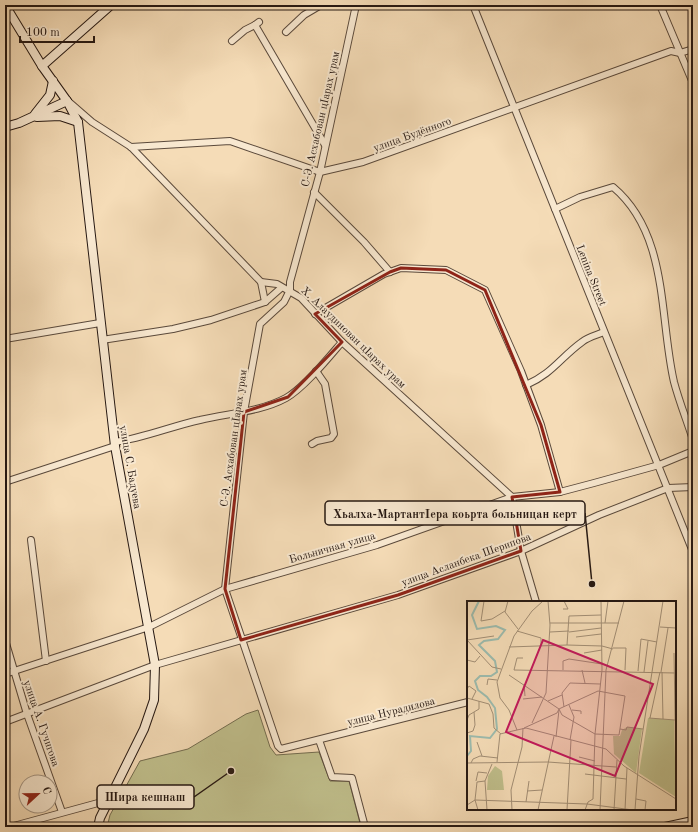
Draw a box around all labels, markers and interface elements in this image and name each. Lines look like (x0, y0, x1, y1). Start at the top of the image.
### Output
scale bar (20, 18, 94, 44)
text: 100 m (26, 27, 60, 39)
street label: С-Э. Асхабован цIарах урам (300, 50, 342, 188)
street label: улица Будённого (372, 116, 453, 155)
street label: Lenina Street (573, 243, 608, 308)
street label: Х. Алаудинован цIарах урам (299, 285, 407, 391)
street label: С-Э. Асхабован цIарах урам (219, 369, 250, 508)
street label: улица С. Бадуева (117, 425, 142, 510)
callout: Хьалха-МартантIера коьрта больницан керт (325, 501, 585, 525)
text: Хьалха-МартантIера коьрта больницан керт (333, 509, 577, 521)
street label: Больничная улица (288, 531, 377, 566)
street label: улица Асланбека Шерипова (400, 532, 533, 589)
inset map (467, 601, 676, 810)
street label: улица А. Гучигова (21, 679, 61, 769)
street label: улица Нурадилова (346, 696, 437, 729)
north arrow (18, 774, 58, 814)
text: С (39, 785, 52, 796)
callout: Шира кешнаш (97, 785, 194, 809)
text: Шира кешнаш (105, 792, 186, 804)

